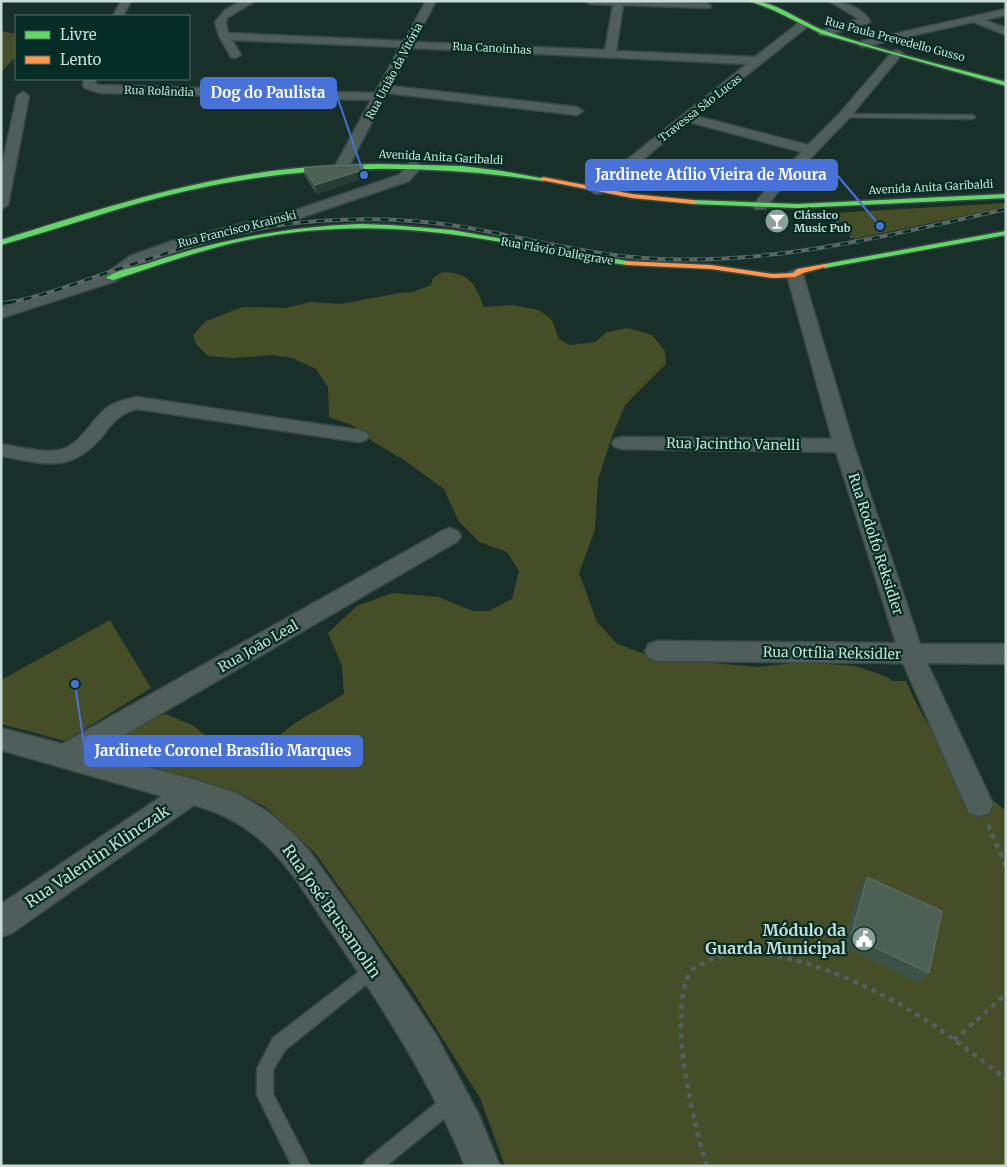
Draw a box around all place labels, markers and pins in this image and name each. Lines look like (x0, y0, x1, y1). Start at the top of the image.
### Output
callout: Dog do Paulista (201, 78, 336, 108)
callout: Jardinete Atílio Vieira de Moura (586, 160, 837, 190)
bar icon: Clássico Music Pub (764, 208, 790, 234)
place label: Clássico Music Pub (794, 208, 851, 235)
callout: Jardinete Coronel Brasílio Marques (85, 736, 362, 766)
place label: Módulo da Guarda Municipal (705, 920, 846, 958)
public building icon: Módulo da Guarda Municipal (851, 926, 877, 952)

